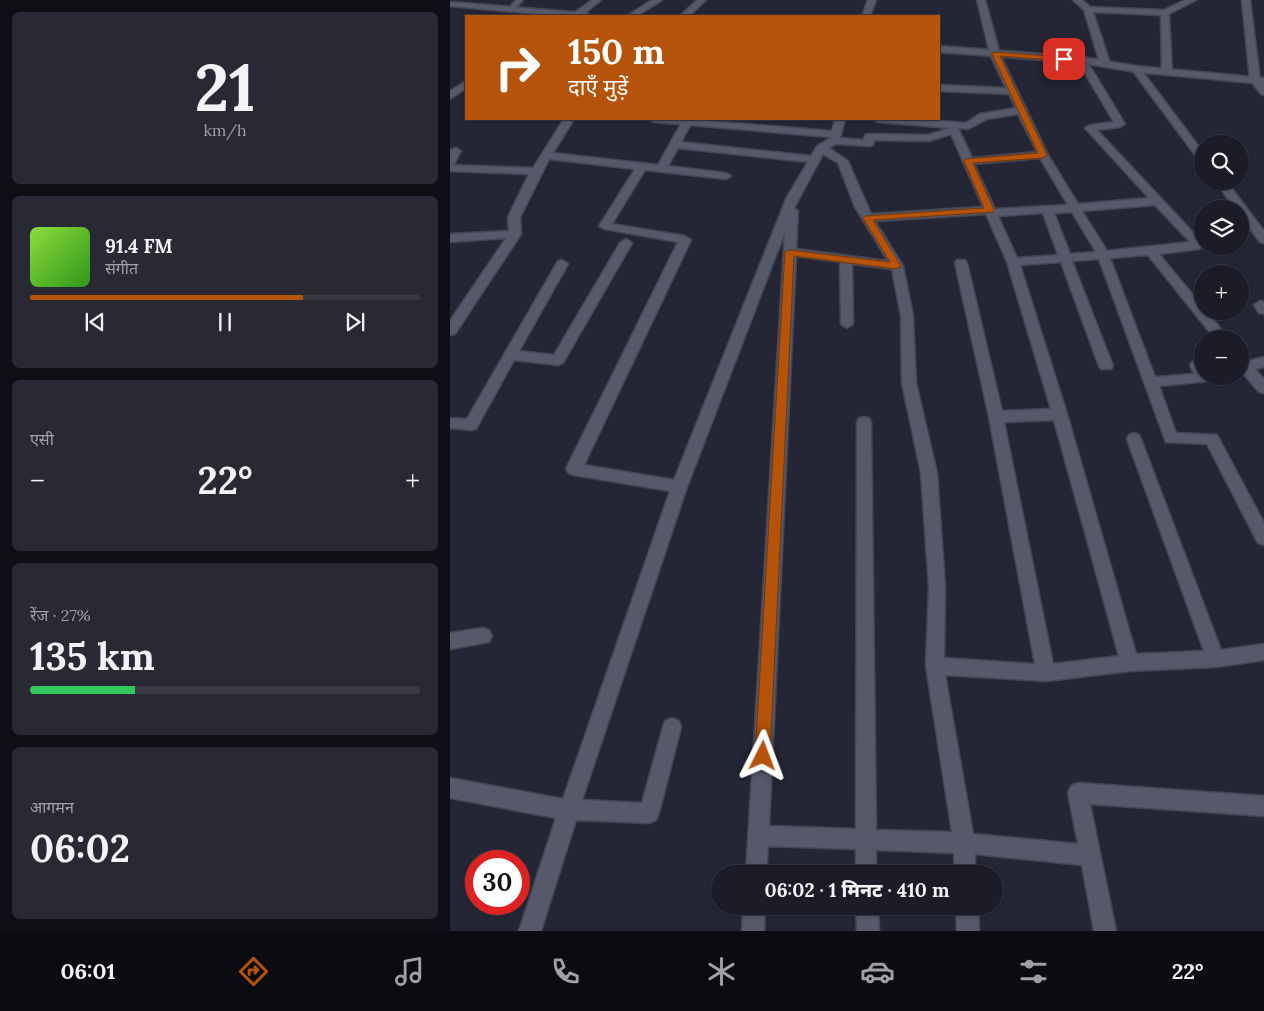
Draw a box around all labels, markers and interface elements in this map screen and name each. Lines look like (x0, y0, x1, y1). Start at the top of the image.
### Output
text: 150 m (568, 29, 665, 74)
icon: right (485, 35, 550, 100)
pin (1043, 38, 1085, 80)
icon: arrive (1050, 45, 1078, 73)
text: 21 (194, 46, 256, 129)
text: दाएँ मुड़ें (568, 73, 628, 101)
text: km/h (203, 120, 247, 140)
map controls (1194, 135, 1249, 385)
button: search (1194, 135, 1249, 190)
button: layers (1194, 200, 1249, 255)
text: 91.4 FM (105, 234, 173, 258)
text: संगीत (105, 258, 138, 278)
button: + (1194, 265, 1249, 320)
icon: previous (81, 308, 109, 336)
icon: pause (211, 308, 239, 336)
icon: next (341, 308, 369, 336)
button: − (1194, 330, 1249, 385)
text: एसी (30, 429, 54, 449)
text: 22° (197, 456, 253, 504)
text: − (30, 463, 45, 499)
text: + (405, 463, 420, 499)
text: रेंज · 27% (30, 605, 91, 625)
text: 135 km (30, 632, 155, 680)
position arrow (736, 729, 788, 781)
text: आगमन (30, 797, 74, 817)
text: 06:02 (30, 824, 130, 872)
speed limit sign: 30 (465, 850, 530, 915)
text: 06:02 · 1 मिनट · 410 m (765, 878, 949, 902)
icon: directions (236, 954, 271, 989)
icon: music (392, 954, 427, 989)
icon: phone (548, 954, 583, 989)
icon: climate (704, 954, 739, 989)
icon: car (860, 954, 895, 989)
icon: filters (1016, 954, 1051, 989)
text: 06:01 (60, 957, 116, 985)
text: 22° (1172, 957, 1204, 985)

